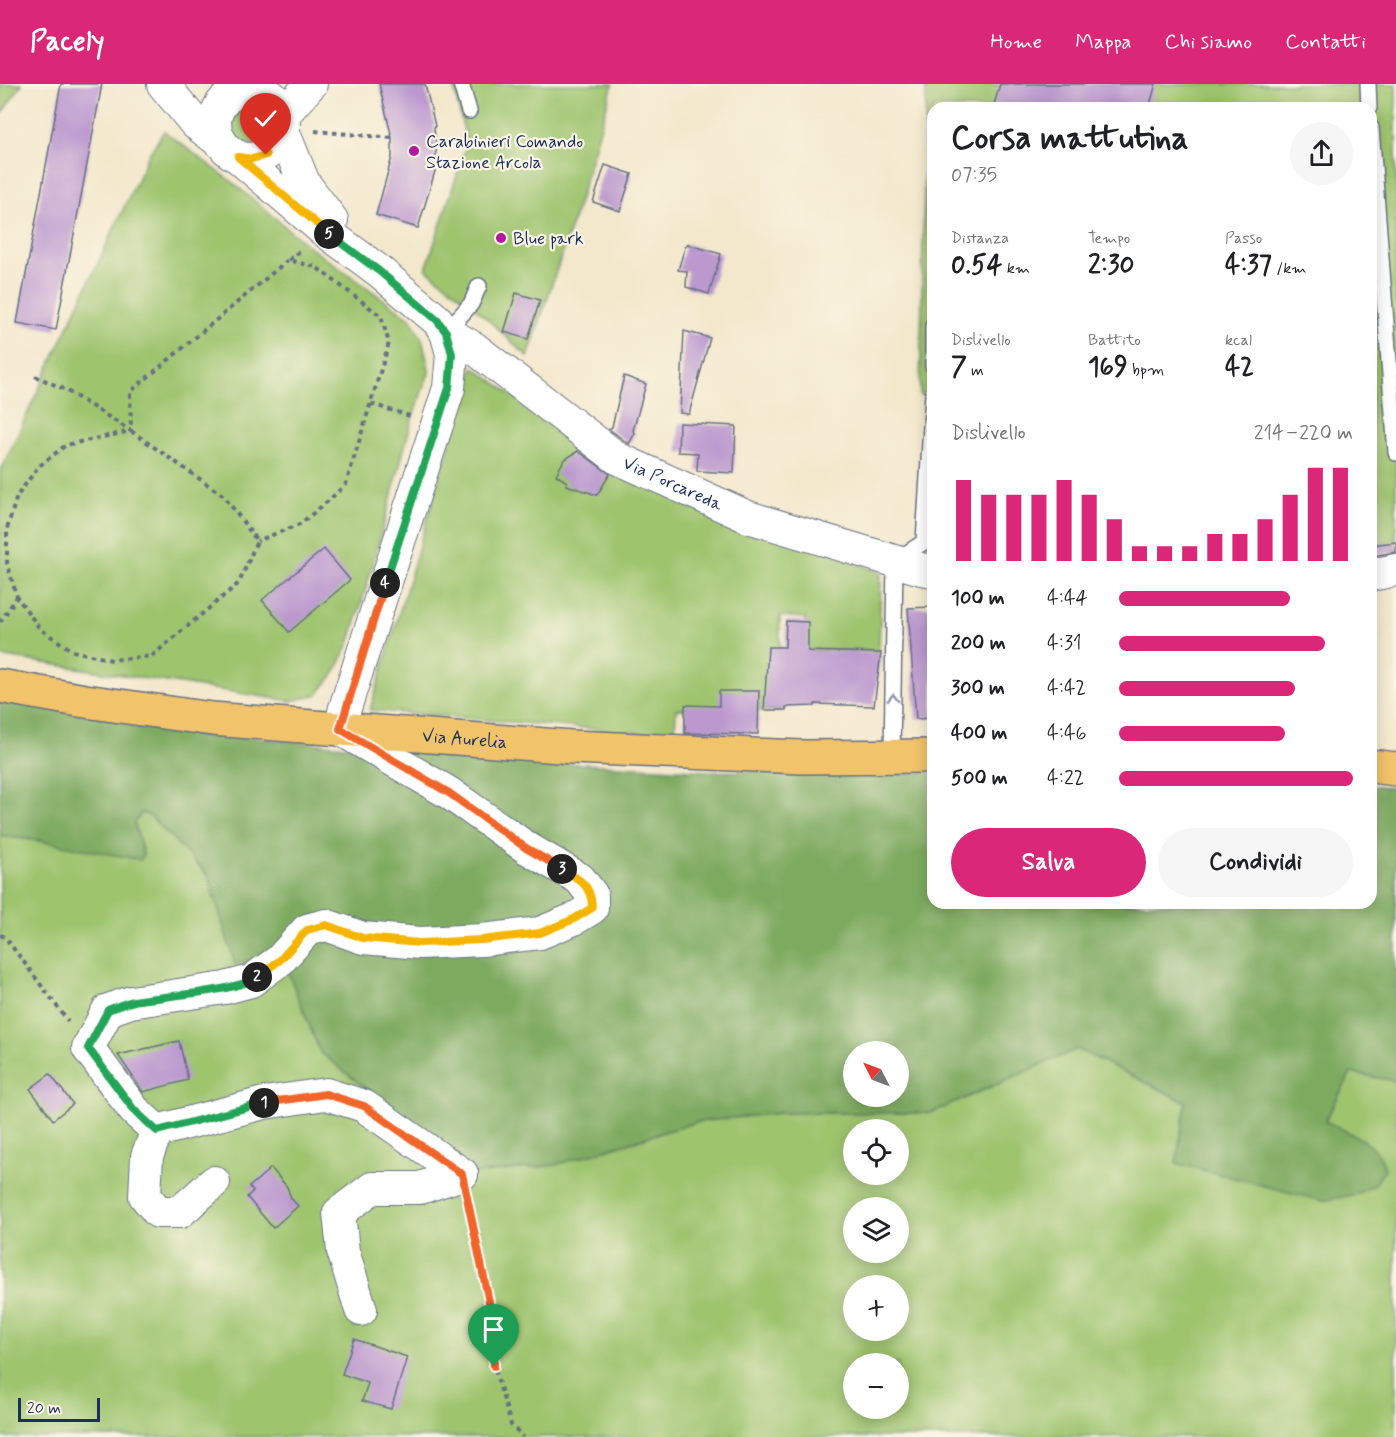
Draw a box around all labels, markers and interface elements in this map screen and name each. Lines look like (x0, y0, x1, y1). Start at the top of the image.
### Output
text: Pacely (30, 24, 105, 61)
text: Home (990, 28, 1042, 56)
text: Mappa (1075, 28, 1131, 56)
text: Chi siamo (1164, 28, 1252, 56)
text: Contatti (1285, 28, 1366, 56)
pin (240, 93, 291, 155)
icon: check (249, 102, 282, 135)
text: Corsa mattutina (951, 117, 1189, 161)
button: share (1290, 122, 1353, 185)
place label: Carabinieri Comando Stazione Arcola (426, 130, 583, 175)
marker: Carabinieri Comando Stazione Arcola (407, 144, 421, 158)
text: 07:35 (951, 162, 997, 189)
pin: 5 (314, 219, 344, 249)
text: 5 (324, 223, 334, 244)
place label: Blue park (513, 227, 584, 251)
text: Distanza (951, 228, 1009, 249)
text: Tempo (1088, 228, 1130, 249)
text: Passo (1225, 228, 1262, 249)
marker: Blue park (494, 231, 508, 245)
text: 0.54 (951, 249, 1002, 283)
text: 2:30 (1088, 249, 1134, 283)
text: 4:37 (1225, 249, 1272, 283)
text: km (1002, 258, 1030, 279)
text: /km (1272, 258, 1307, 279)
text: Dislivello (951, 330, 1011, 351)
text: Battito (1088, 330, 1141, 351)
text: kcal (1225, 330, 1252, 351)
text: 7 (951, 351, 967, 385)
text: 169 (1088, 351, 1128, 385)
text: 42 (1225, 351, 1254, 385)
text: m (967, 360, 984, 381)
text: bpm (1128, 360, 1164, 381)
text: Dislivello (951, 420, 1026, 447)
text: 214–220 m (1254, 420, 1353, 447)
street label: Via Porcareda (619, 451, 726, 517)
pin: 4 (370, 568, 400, 598)
text: 4 (380, 572, 390, 593)
text: 100 m (951, 585, 1005, 612)
text: 4:44 (1047, 585, 1088, 612)
text: 200 m (951, 630, 1006, 657)
text: 4:31 (1047, 630, 1082, 657)
text: 300 m (951, 675, 1005, 702)
text: 4:42 (1047, 675, 1086, 702)
one-way arrow (887, 693, 899, 702)
text: 400 m (951, 720, 1007, 747)
text: 4:46 (1047, 720, 1087, 747)
street label: Via Aurelia (421, 724, 508, 755)
text: 500 m (951, 765, 1008, 792)
text: 4:22 (1047, 765, 1084, 792)
button: Salva (951, 828, 1146, 897)
button: Condividi (1158, 828, 1353, 897)
pin: 3 (547, 854, 577, 884)
text: 3 (558, 858, 566, 879)
pin: 2 (242, 962, 272, 992)
text: 2 (253, 966, 261, 987)
north arrow (843, 1041, 909, 1107)
map controls (843, 1041, 909, 1419)
pin: 1 (249, 1088, 279, 1118)
text: 1 (260, 1092, 268, 1113)
button: locate (843, 1119, 909, 1185)
button: layers (843, 1197, 909, 1263)
button: + (843, 1275, 909, 1341)
pin (468, 1304, 519, 1366)
icon: arrive (477, 1313, 510, 1346)
button: − (843, 1353, 909, 1419)
scale bar (18, 1395, 100, 1422)
text: 20 m (27, 1398, 61, 1419)

